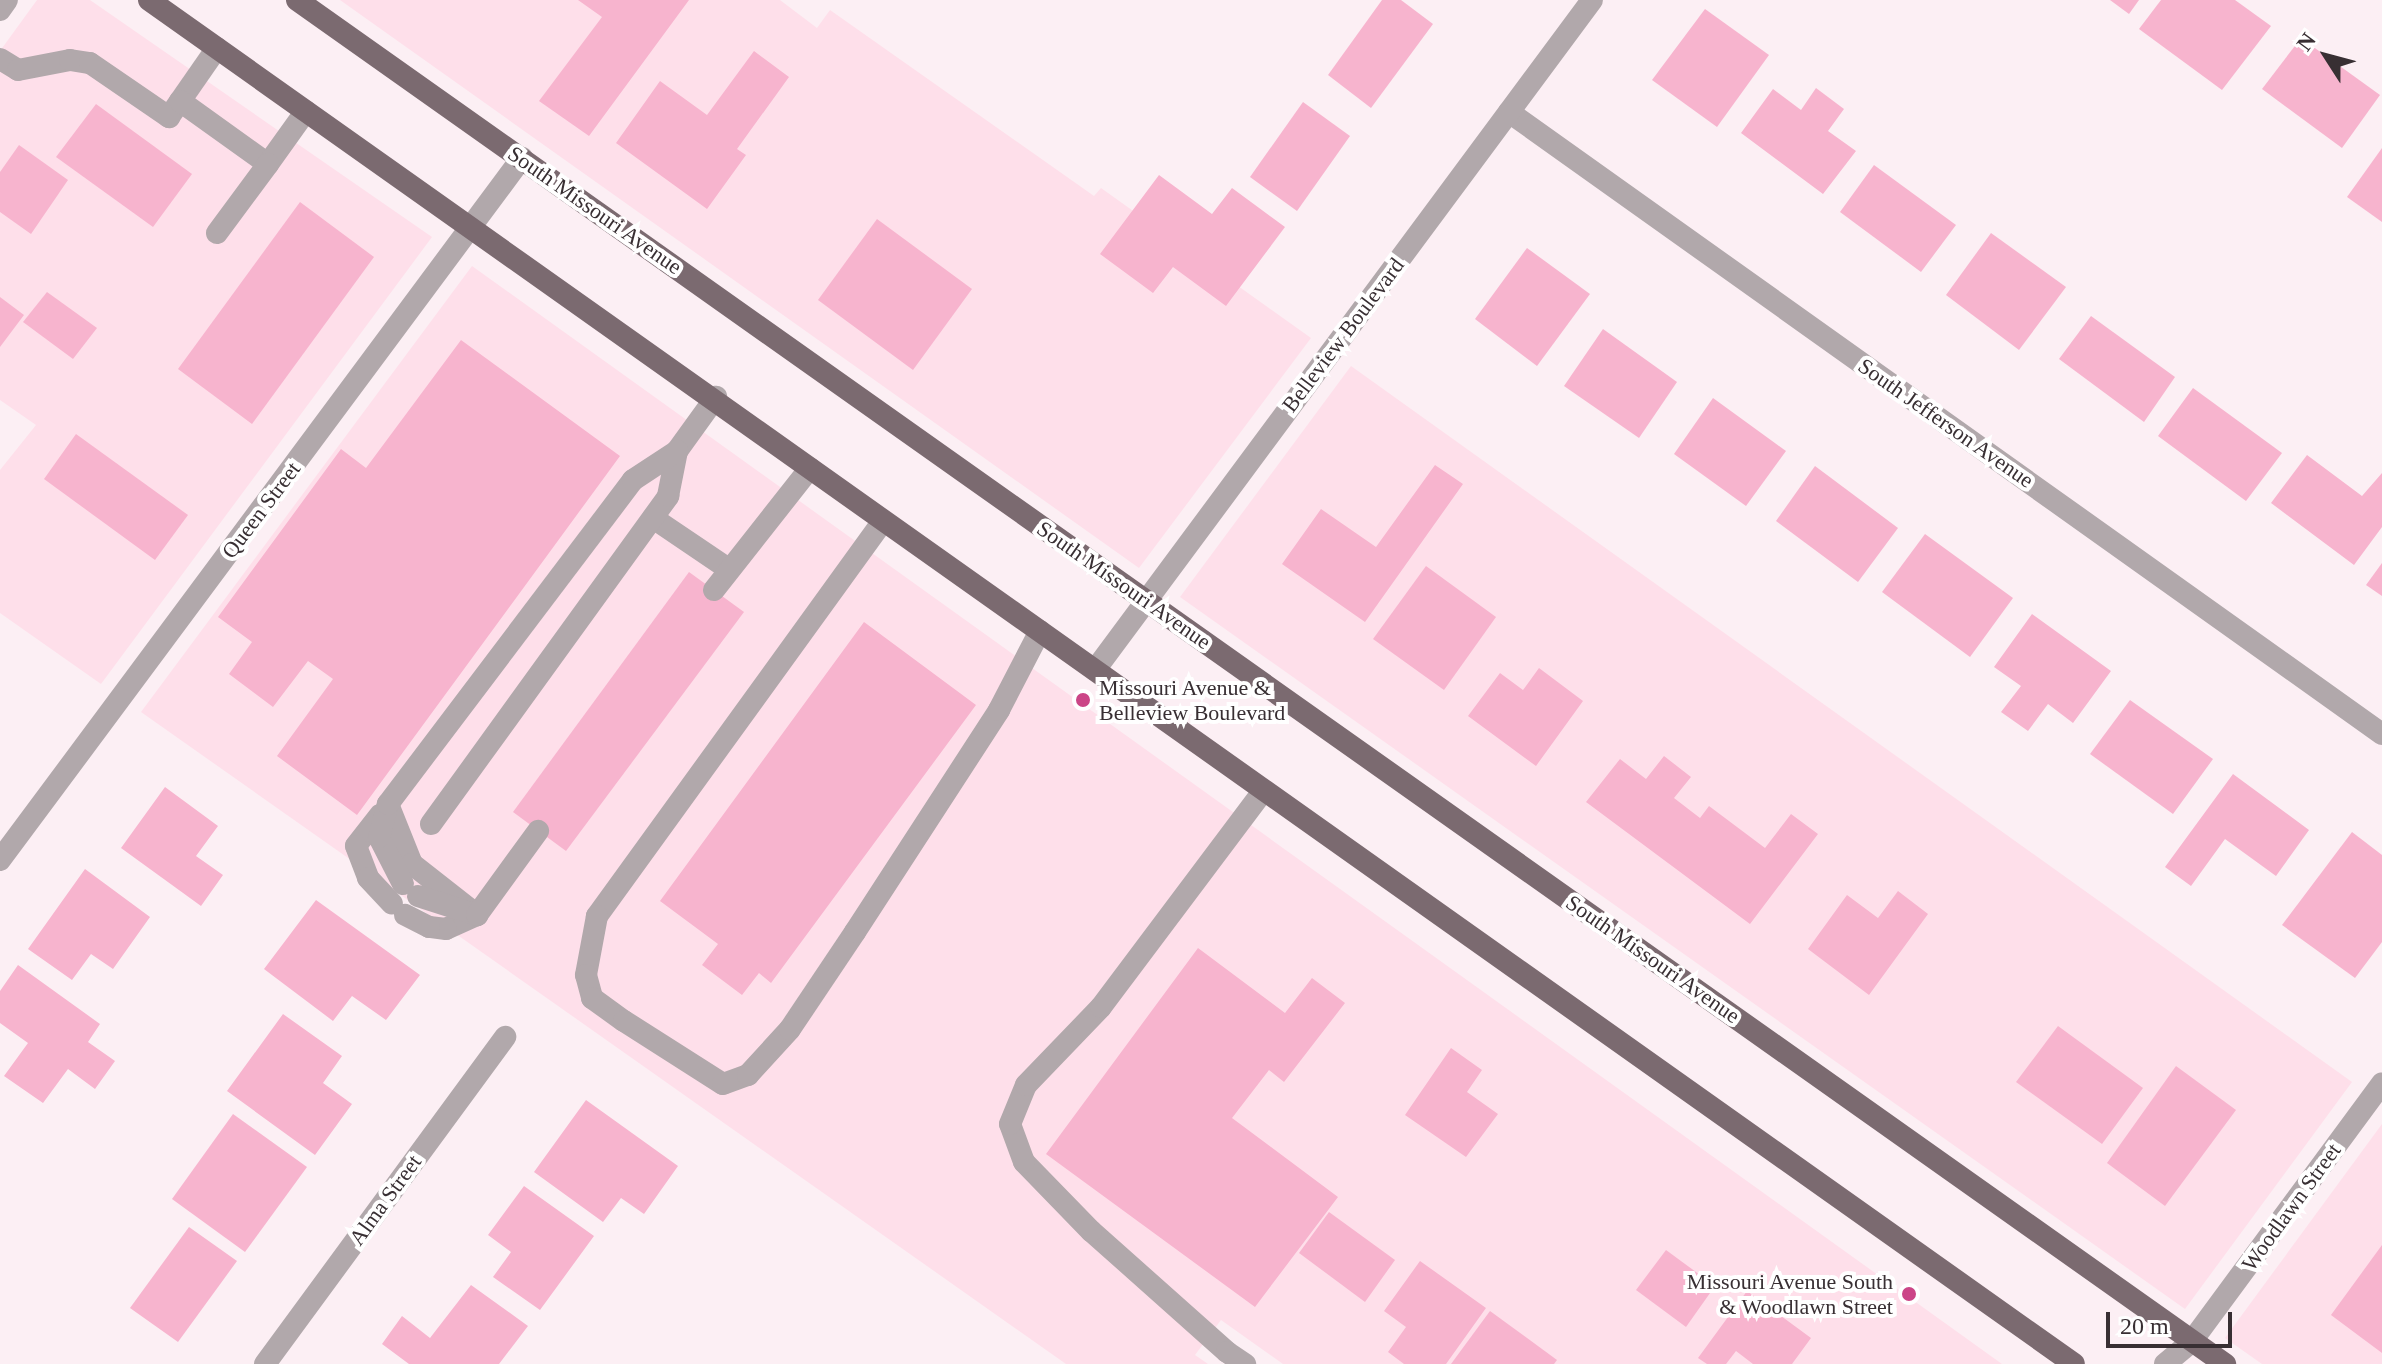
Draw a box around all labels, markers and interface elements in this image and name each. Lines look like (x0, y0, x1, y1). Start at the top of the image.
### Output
north arrow (2286, 16, 2366, 96)
text: N (2291, 28, 2321, 55)
street label: South Missouri Avenue (502, 140, 688, 280)
street label: Belleview Boulevard (1276, 253, 1410, 417)
street label: South Jefferson Avenue (1853, 352, 2039, 494)
street label: Queen Street (216, 456, 306, 564)
street label: South Missouri Avenue (1031, 515, 1217, 655)
place label: Missouri Avenue & Belleview Boulevard (1099, 674, 1285, 726)
marker: Missouri Avenue & Belleview Boulevard (1074, 691, 1092, 709)
street label: South Missouri Avenue (1560, 889, 1746, 1029)
street label: Woodlawn Street (2236, 1138, 2346, 1276)
street label: Alma Street (343, 1149, 427, 1251)
place label: Missouri Avenue South & Woodlawn Street (1686, 1268, 1893, 1320)
marker: Missouri Avenue South & Woodlawn Street (1900, 1285, 1918, 1303)
scale bar (2110, 1296, 2236, 1346)
text: 20 m (2120, 1313, 2169, 1339)

